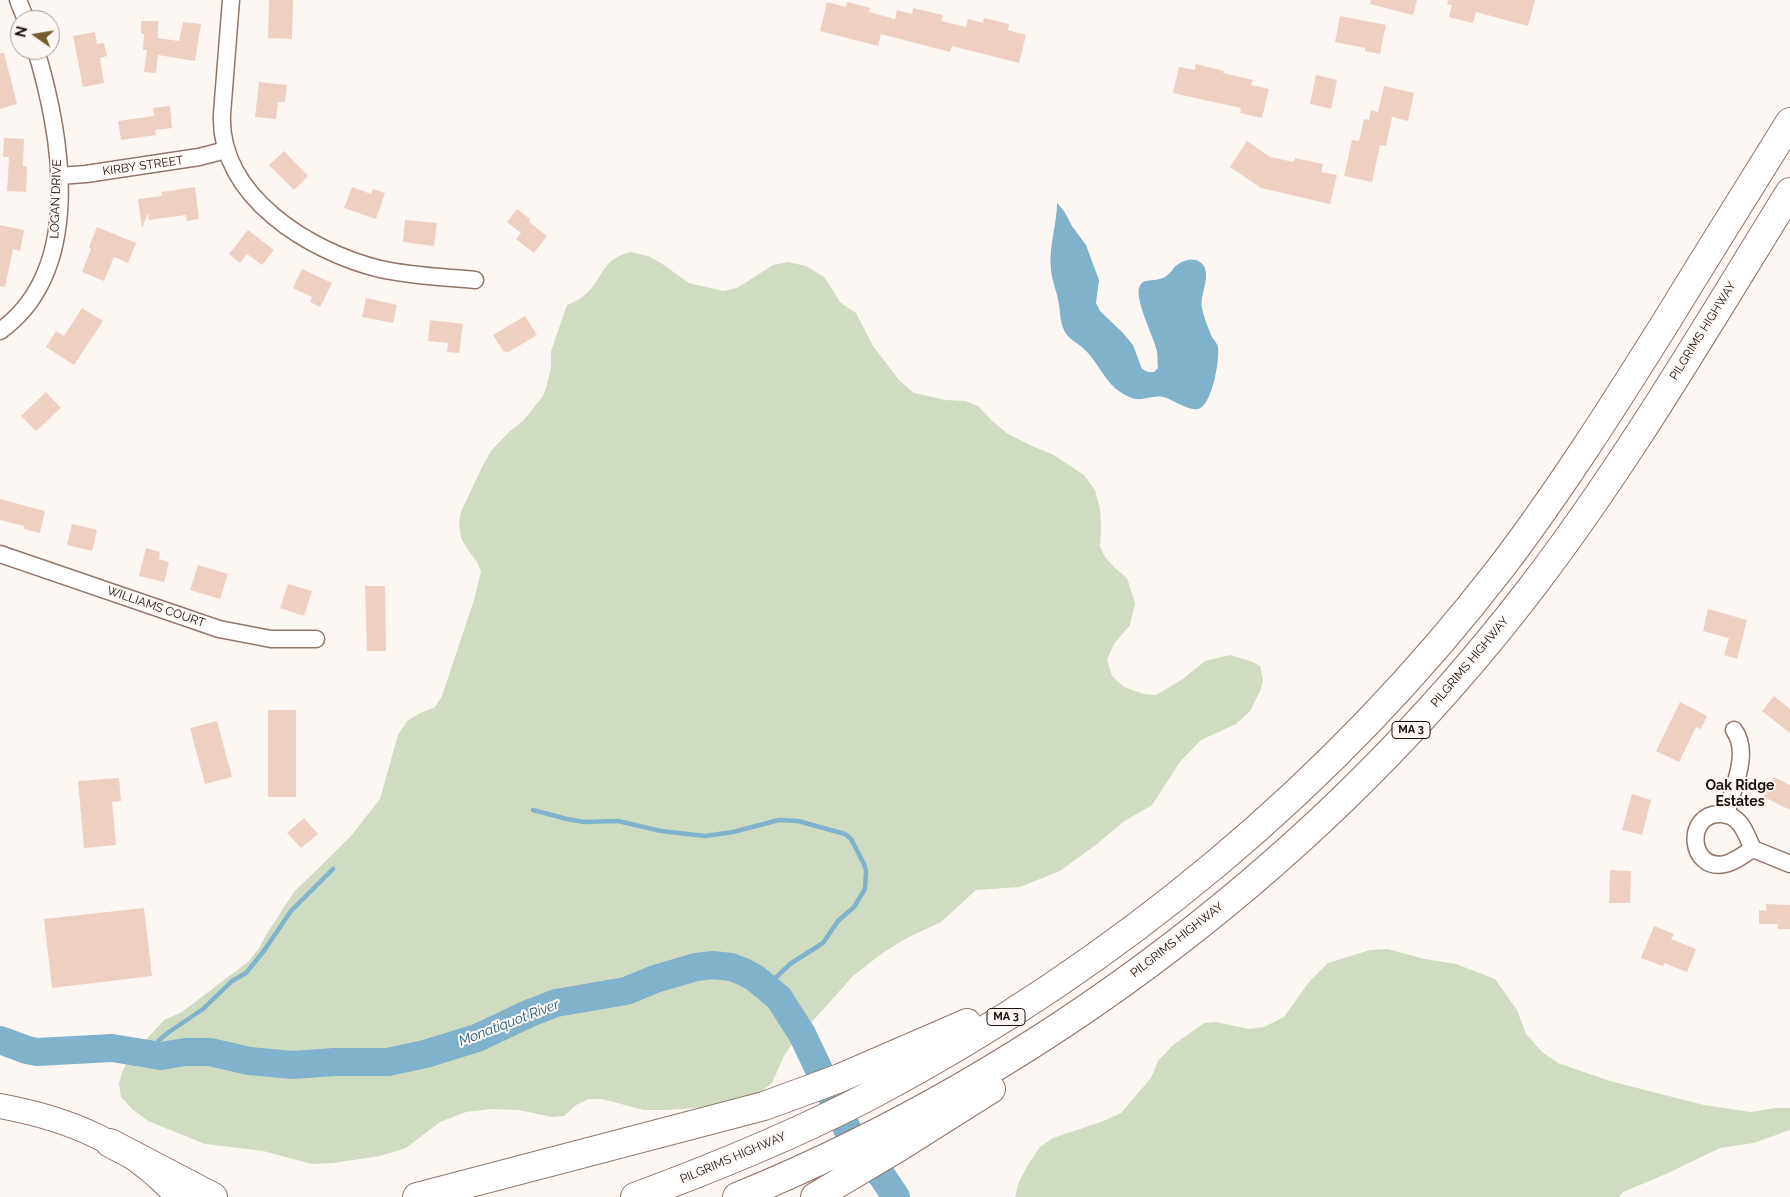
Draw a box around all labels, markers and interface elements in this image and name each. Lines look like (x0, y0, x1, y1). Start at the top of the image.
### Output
north arrow (10, 10, 60, 60)
text: N (12, 25, 30, 39)
street label: KIRBY STREET (102, 153, 184, 179)
street label: LOGAN DRIVE (47, 159, 65, 239)
street label: PILGRIMS HIGHWAY (1667, 279, 1739, 383)
street label: WILLIAMS COURT (105, 583, 207, 631)
street label: PILGRIMS HIGHWAY (1428, 614, 1512, 710)
road number: MA 3 (1392, 722, 1430, 738)
district label: Oak Ridge Estates (1706, 778, 1774, 810)
street label: PILGRIMS HIGHWAY (1128, 899, 1226, 981)
water label: Monatiquot River (456, 996, 562, 1050)
road number: MA 3 (987, 1009, 1025, 1026)
street label: PILGRIMS HIGHWAY (678, 1129, 788, 1187)

